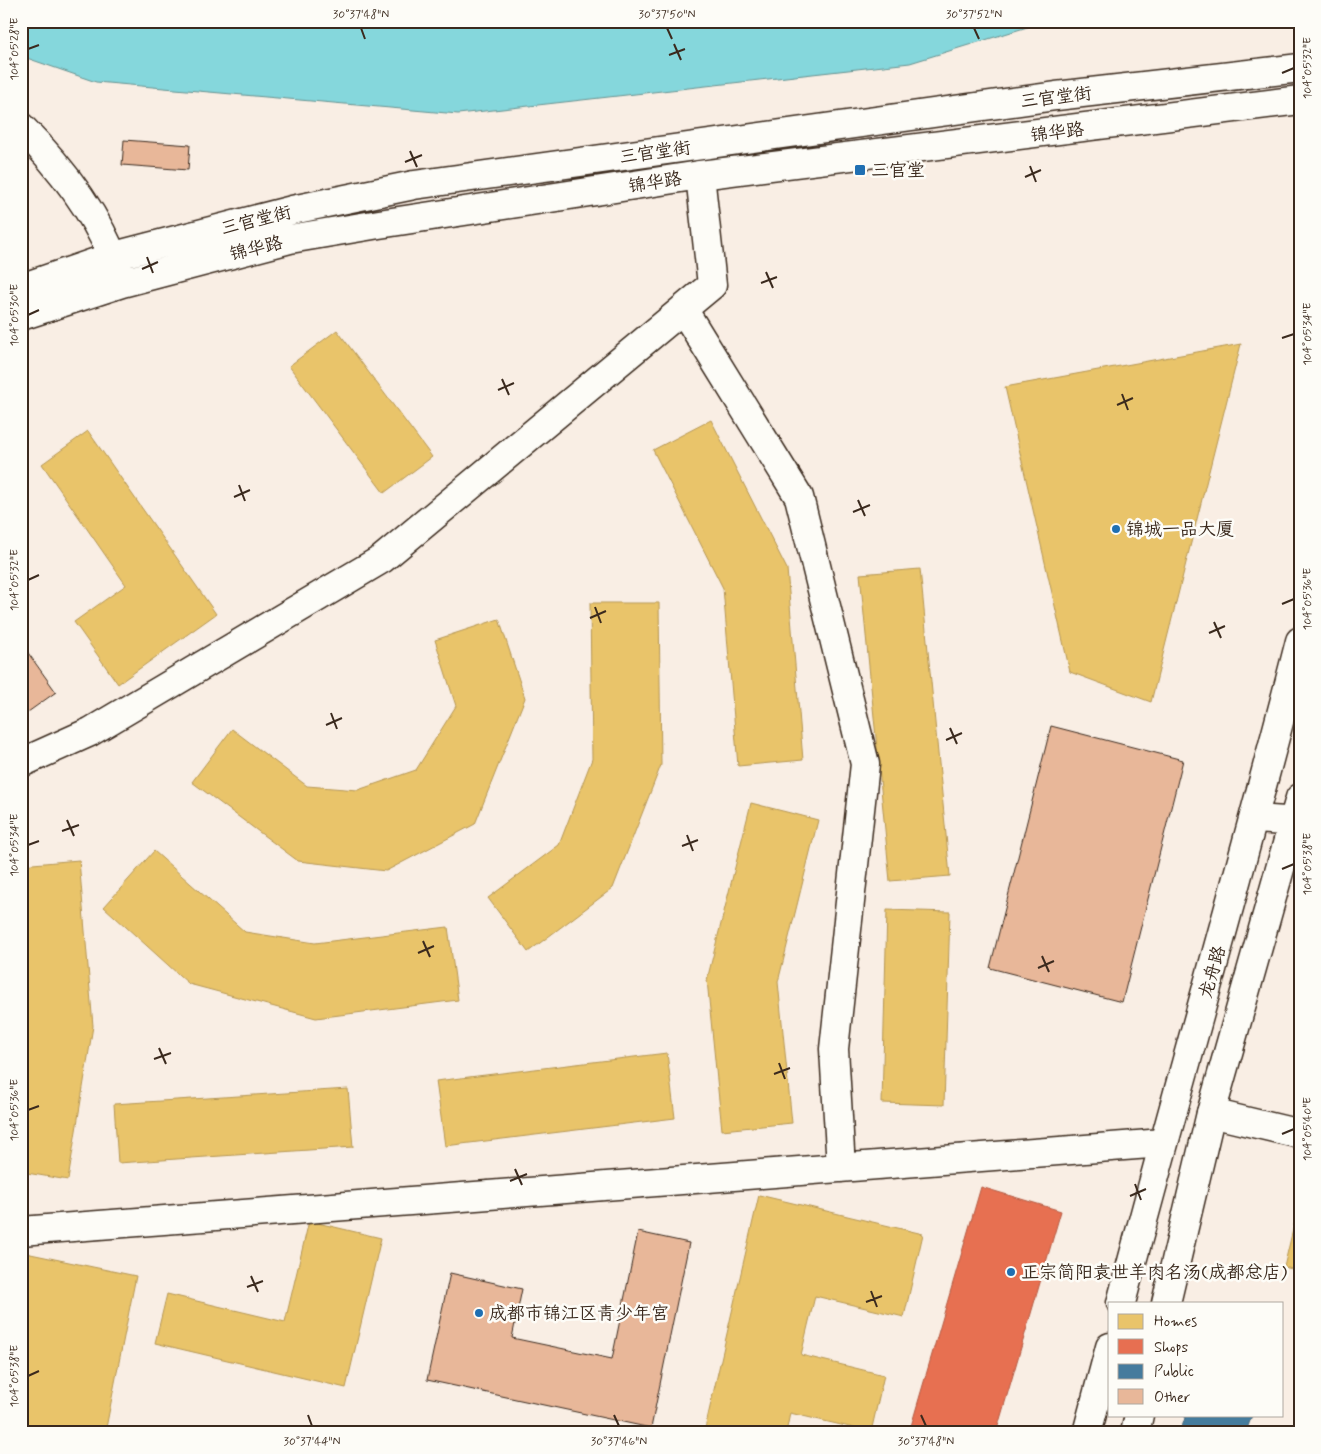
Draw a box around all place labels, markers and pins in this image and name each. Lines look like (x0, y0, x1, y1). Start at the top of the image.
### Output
place label: 三官堂 (871, 159, 925, 183)
marker: 三官堂 (853, 163, 867, 177)
place label: 锦城一品大厦 (1126, 518, 1234, 542)
marker: 锦城一品大厦 (1110, 523, 1122, 535)
place label: 正宗简阳袁世羊肉名汤(成都总店) (1021, 1261, 1288, 1285)
marker: 正宗简阳袁世羊肉名汤(成都总店) (1005, 1266, 1017, 1278)
place label: 成都市锦江区青少年宫 (489, 1302, 669, 1326)
marker: 成都市锦江区青少年宫 (473, 1307, 485, 1319)

